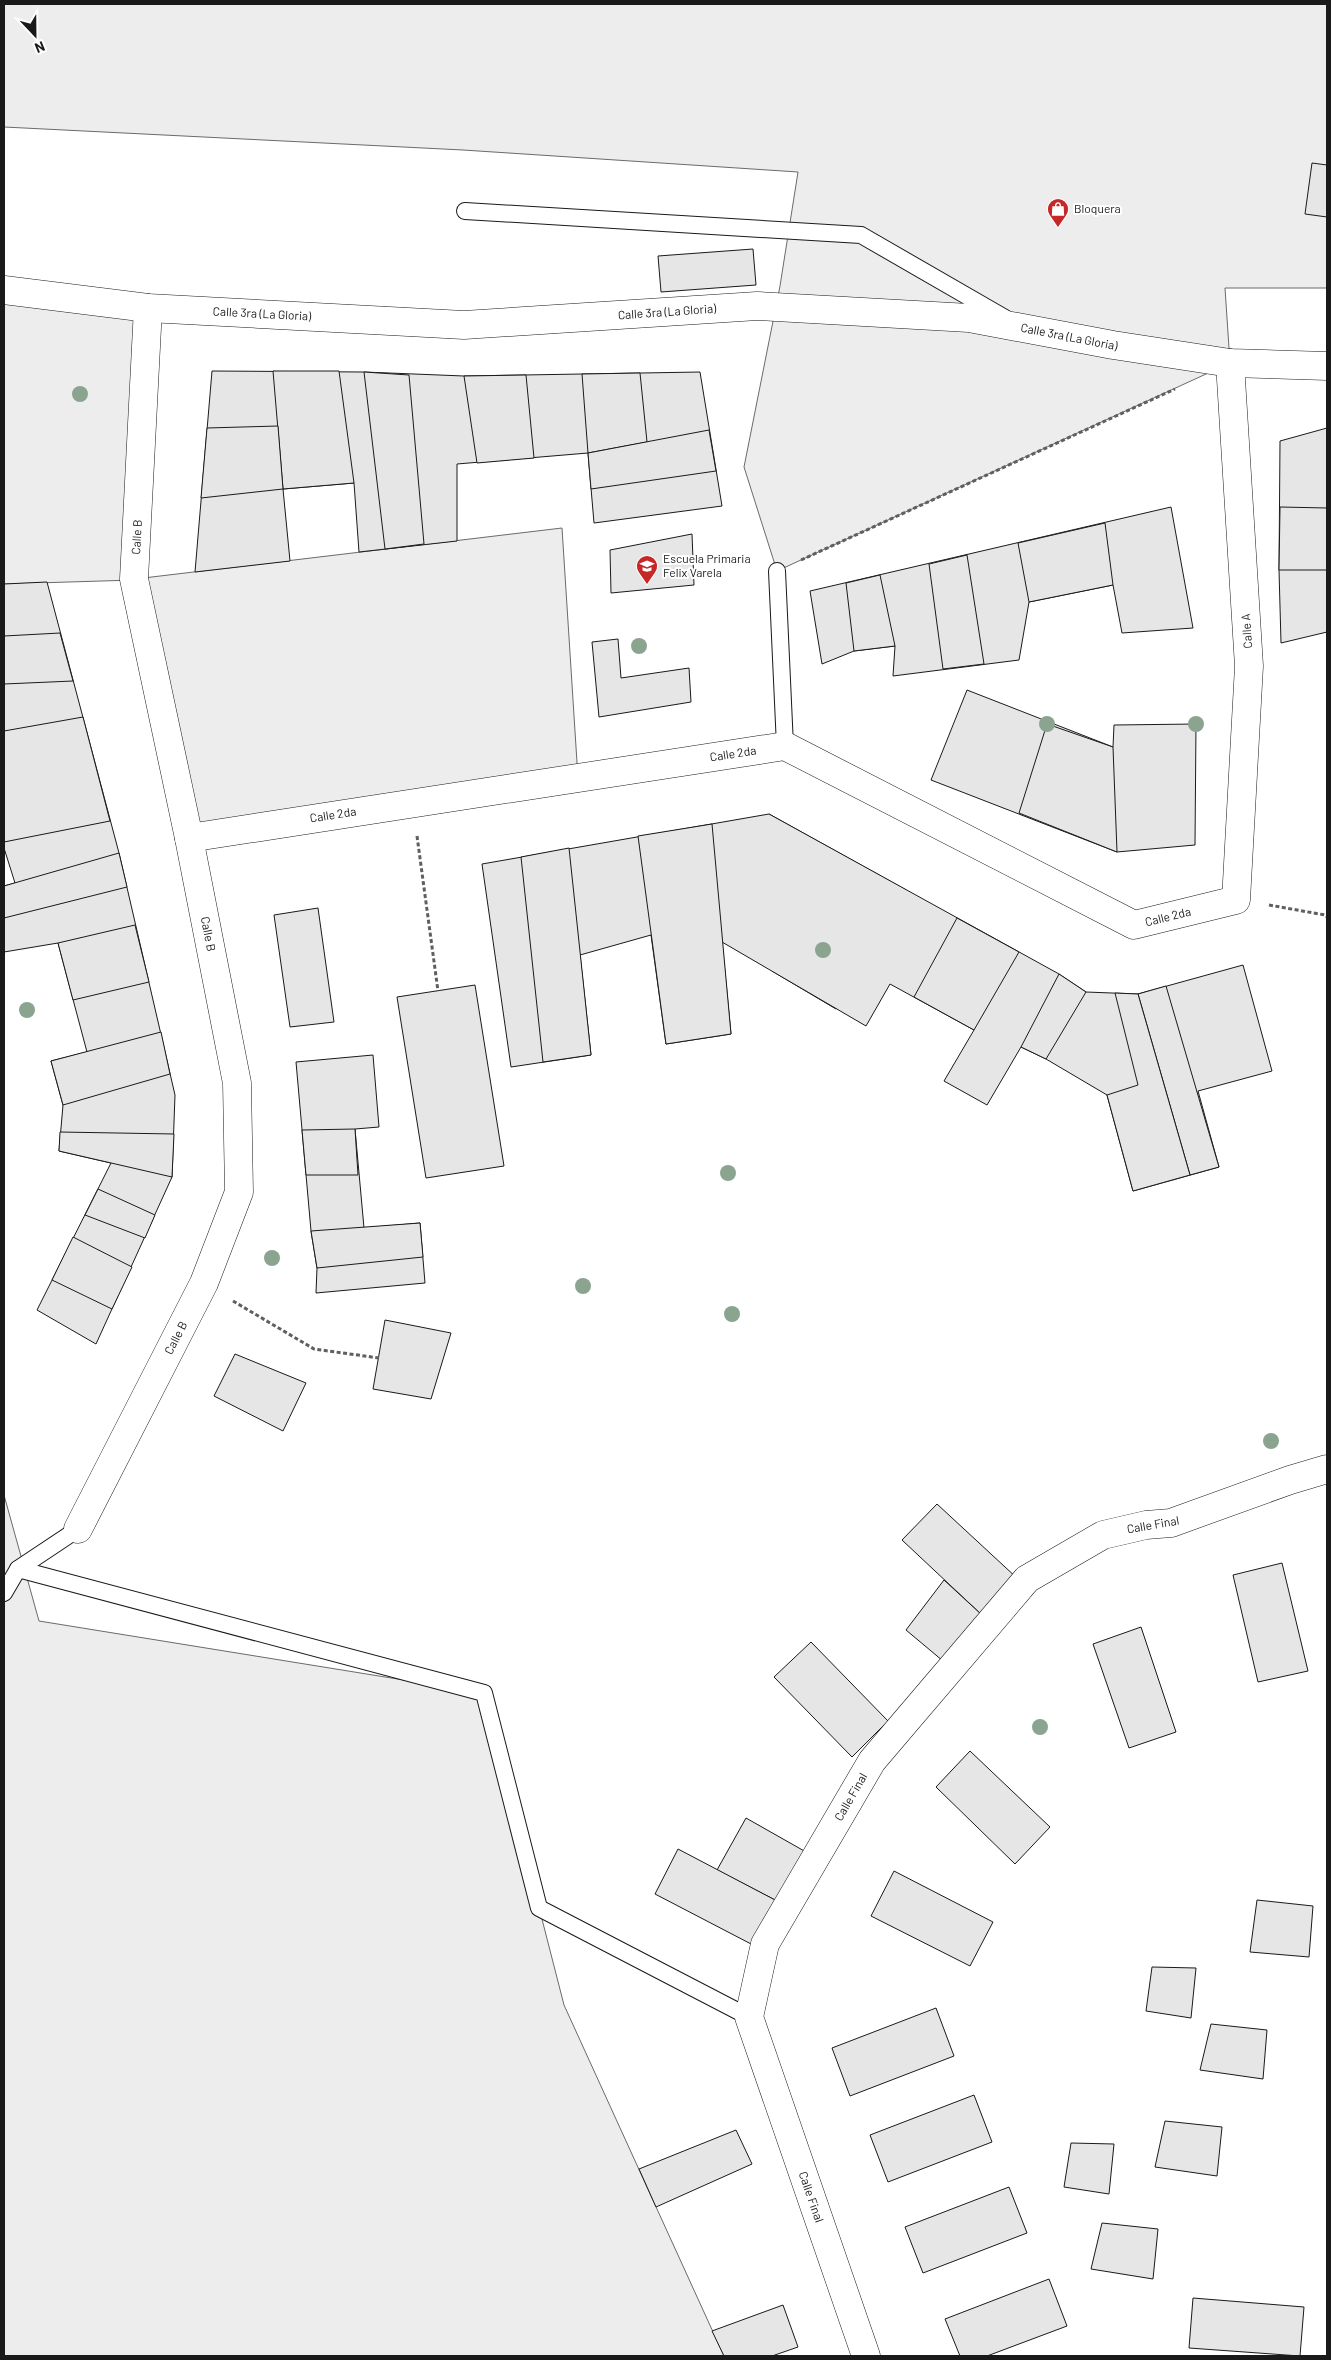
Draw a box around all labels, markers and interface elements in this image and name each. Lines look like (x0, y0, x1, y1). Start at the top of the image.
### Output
north arrow (10, 10, 60, 60)
text: N (33, 38, 48, 57)
shop icon: Bloquera (1046, 197, 1070, 228)
place label: Bloquera (1074, 201, 1121, 215)
street label: Calle 3ra (La Gloria) (617, 301, 717, 321)
street label: Calle 3ra (La Gloria) (212, 303, 312, 323)
street label: Calle 3ra (La Gloria) (1019, 320, 1120, 352)
street label: Calle B (128, 519, 144, 555)
place label: Escuela Primaria Felix Varela (663, 551, 751, 579)
school or university icon: Escuela Primaria Felix Varela (635, 554, 659, 585)
street label: Calle A (1238, 613, 1254, 649)
street label: Calle 2da (709, 742, 757, 764)
street label: Calle 2da (309, 803, 357, 825)
street label: Calle 2da (1143, 904, 1192, 928)
street label: Calle B (199, 915, 219, 952)
street label: Calle B (161, 1319, 189, 1356)
street label: Calle Final (1126, 1513, 1180, 1536)
street label: Calle Final (831, 1770, 869, 1823)
street label: Calle Final (797, 2169, 827, 2224)

